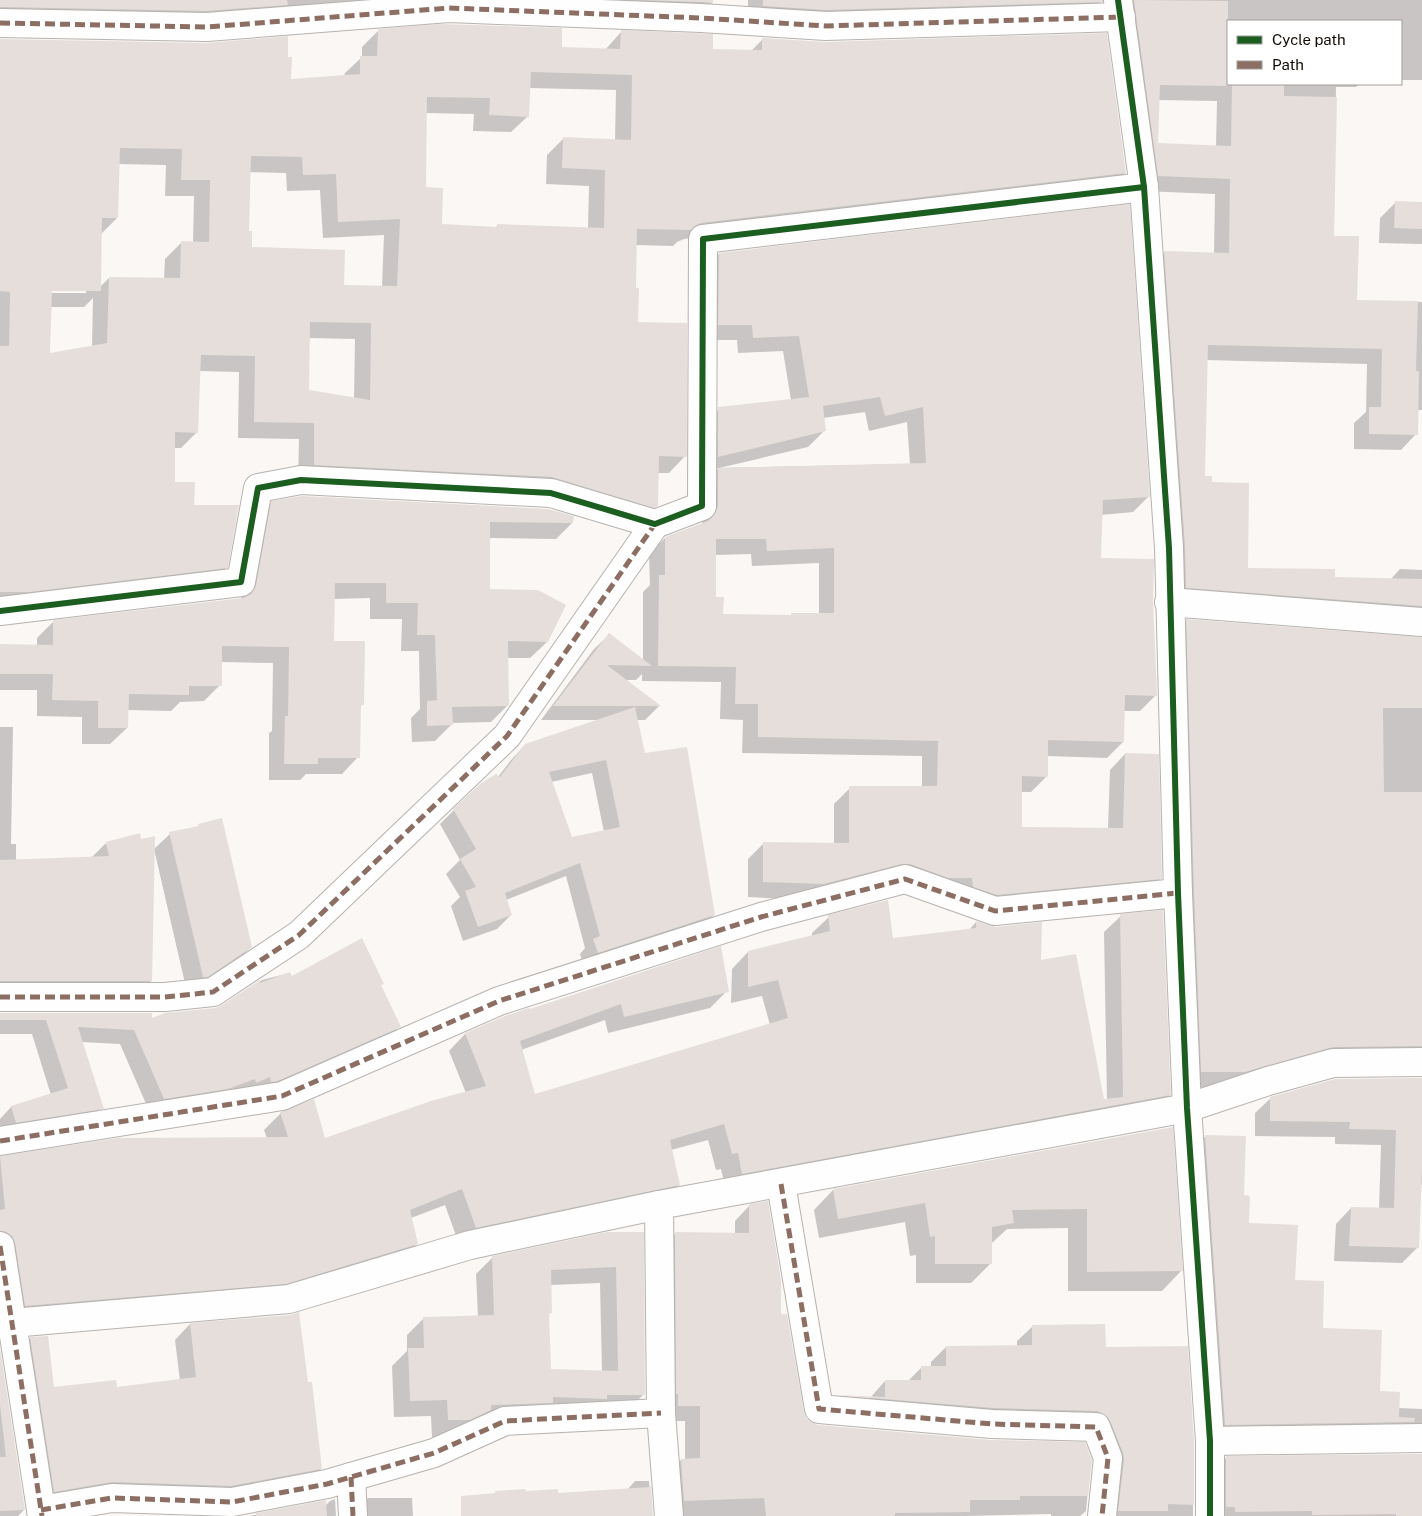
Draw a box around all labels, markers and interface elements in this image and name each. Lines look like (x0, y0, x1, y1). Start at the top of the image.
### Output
legend (1227, 20, 1402, 85)
text: Cycle path (1272, 31, 1346, 48)
text: Path (1272, 56, 1304, 73)

